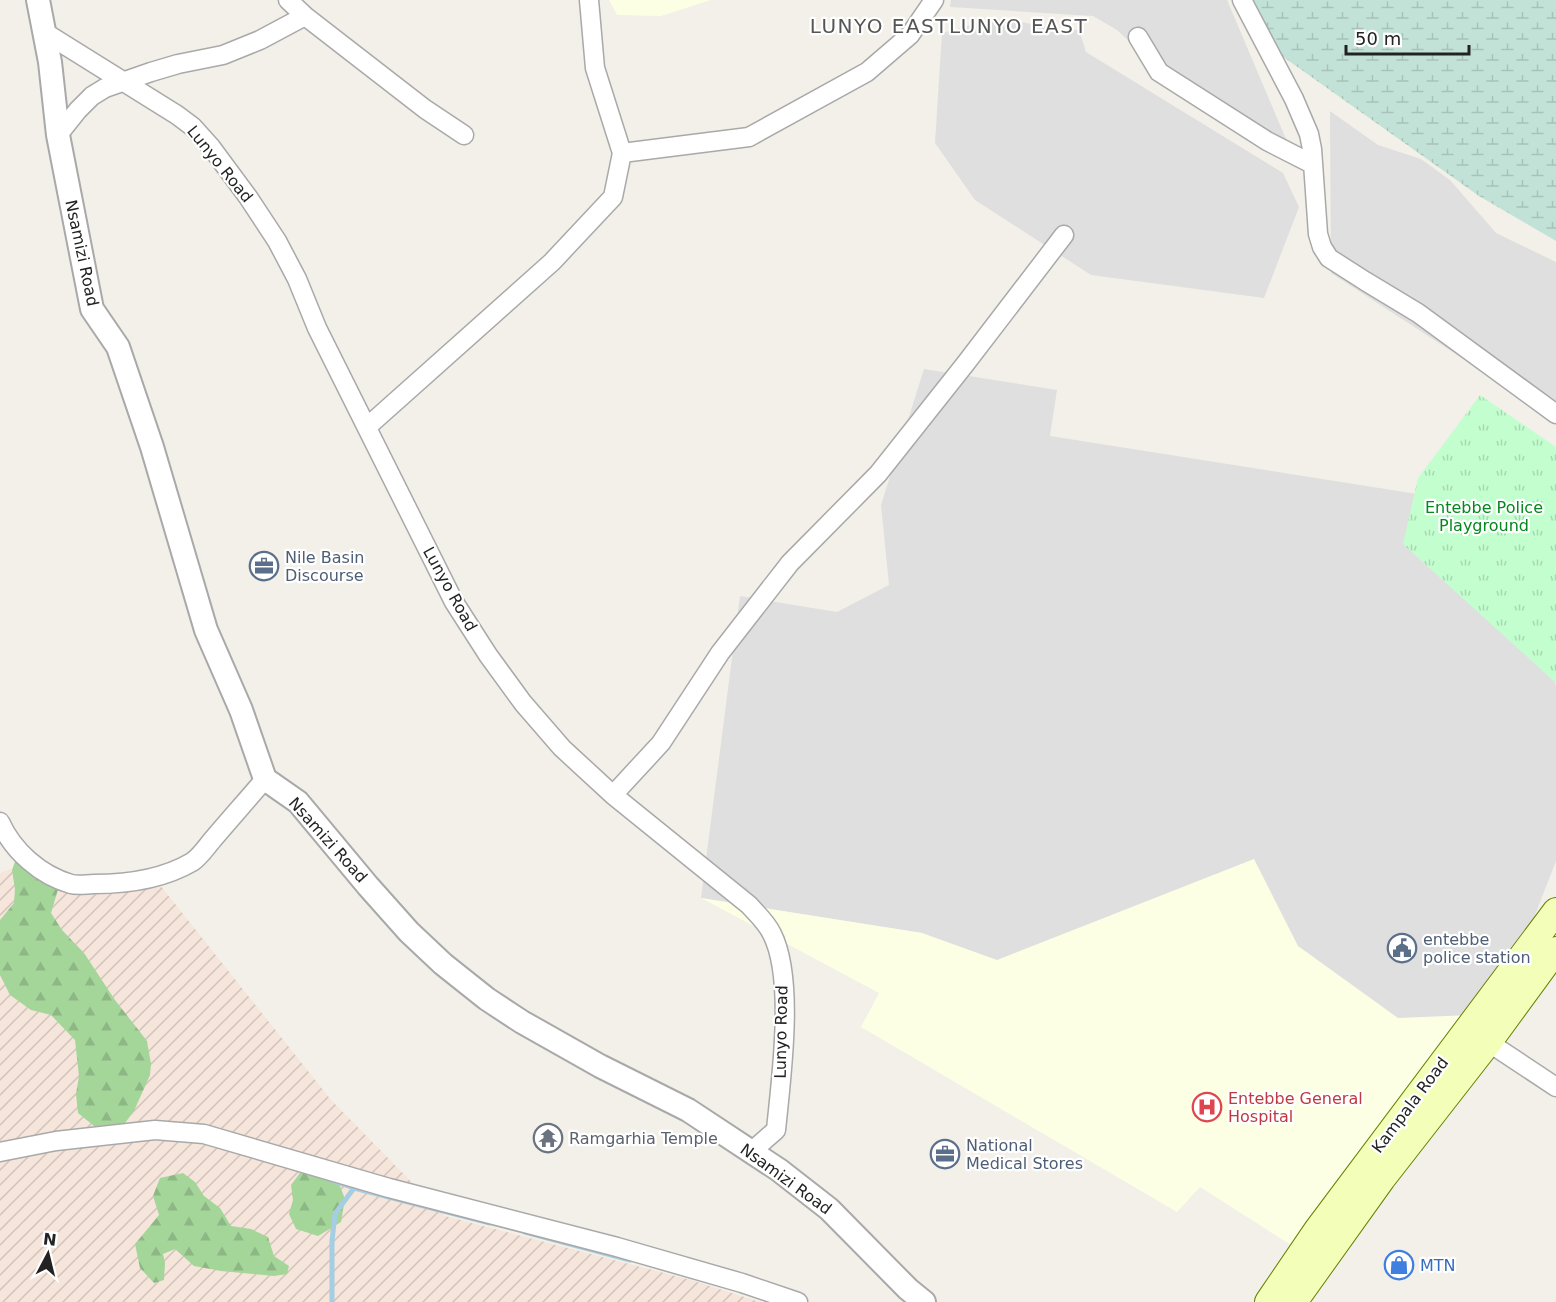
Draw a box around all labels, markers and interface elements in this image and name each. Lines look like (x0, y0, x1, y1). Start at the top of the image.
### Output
district label: LUNYO EASTLUNYO EAST (810, 14, 1088, 38)
scale bar (1346, 18, 1469, 56)
text: 50 m (1355, 28, 1401, 49)
street label: Lunyo Road (183, 122, 257, 206)
street label: Nsamizi Road (61, 198, 103, 308)
park label: Entebbe Police Playground (1425, 498, 1543, 535)
street label: Lunyo Road (419, 544, 481, 634)
place label: Nile Basin Discourse (285, 548, 365, 585)
office icon: Nile Basin Discourse (248, 550, 280, 582)
street label: Nsamizi Road (285, 793, 371, 887)
place label: entebbe police station (1423, 930, 1531, 967)
public building icon: entebbe police station (1386, 932, 1418, 964)
street label: Lunyo Road (771, 985, 791, 1079)
street label: Kampala Road (1368, 1053, 1452, 1157)
place label: Entebbe General Hospital (1228, 1089, 1363, 1126)
hospital icon: Entebbe General Hospital (1191, 1091, 1223, 1123)
temple icon: Ramgarhia Temple (532, 1122, 564, 1154)
place label: Ramgarhia Temple (569, 1129, 718, 1148)
place label: National Medical Stores (966, 1136, 1083, 1173)
office icon: National Medical Stores (929, 1138, 961, 1170)
street label: Nsamizi Road (737, 1140, 835, 1218)
north arrow (18, 1224, 78, 1284)
text: N (42, 1229, 58, 1250)
shop icon: MTN (1383, 1249, 1415, 1281)
place label: MTN (1420, 1256, 1456, 1275)

